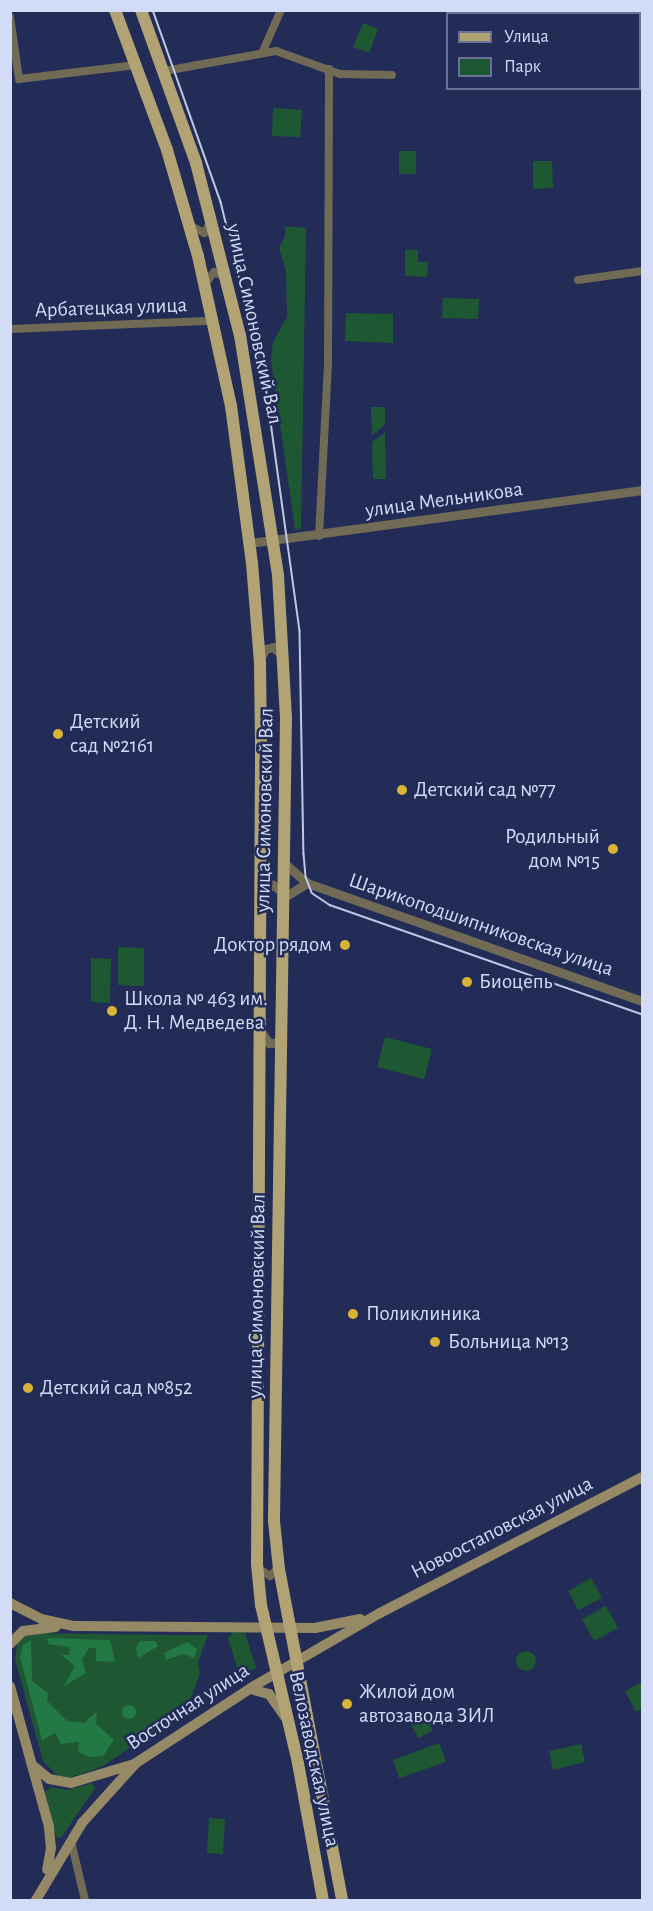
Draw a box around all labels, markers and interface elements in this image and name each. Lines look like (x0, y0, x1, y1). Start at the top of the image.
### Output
legend (446, 12, 641, 90)
text: Улица (504, 28, 549, 46)
text: Парк (504, 58, 541, 76)
street label: улица Симоновский Вал (220, 221, 288, 427)
street label: Арбатецкая улица (34, 293, 188, 323)
street label: улица Мельникова (364, 476, 524, 524)
street label: улица Симоновский Вал (251, 708, 279, 912)
place label: Детский сад №2161 (70, 709, 154, 759)
marker: Детский сад №2161 (51, 727, 65, 741)
place label: Детский сад №77 (414, 777, 556, 803)
marker: Детский сад №77 (395, 783, 409, 797)
place label: Родильный дом №15 (505, 824, 600, 874)
marker: Родильный дом №15 (604, 840, 622, 858)
street label: Шарикоподшипниковская улица (345, 868, 617, 982)
place label: Доктор рядом (214, 932, 332, 958)
marker: Доктор рядом (336, 936, 354, 954)
place label: Биоцепь (479, 969, 553, 995)
marker: Биоцепь (460, 975, 474, 989)
place label: Школа № 463 им. Д. Н. Медведева (124, 986, 268, 1036)
marker: Школа № 463 им. Д. Н. Медведева (105, 1004, 119, 1018)
street label: улица Симоновский Вал (243, 1194, 271, 1398)
place label: Поликлиника (366, 1301, 481, 1327)
marker: Поликлиника (344, 1305, 362, 1323)
place label: Больница №13 (448, 1329, 569, 1355)
marker: Больница №13 (426, 1333, 444, 1351)
place label: Детский сад №852 (40, 1375, 193, 1401)
marker: Детский сад №852 (21, 1381, 35, 1395)
street label: Новоостаповская улица (407, 1471, 597, 1585)
street label: Восточная улица (122, 1658, 254, 1756)
street label: Велозаводская улица (283, 1669, 345, 1849)
place label: Жилой дом автозавода ЗИЛ (359, 1679, 495, 1729)
marker: Жилой дом автозавода ЗИЛ (340, 1697, 354, 1711)

